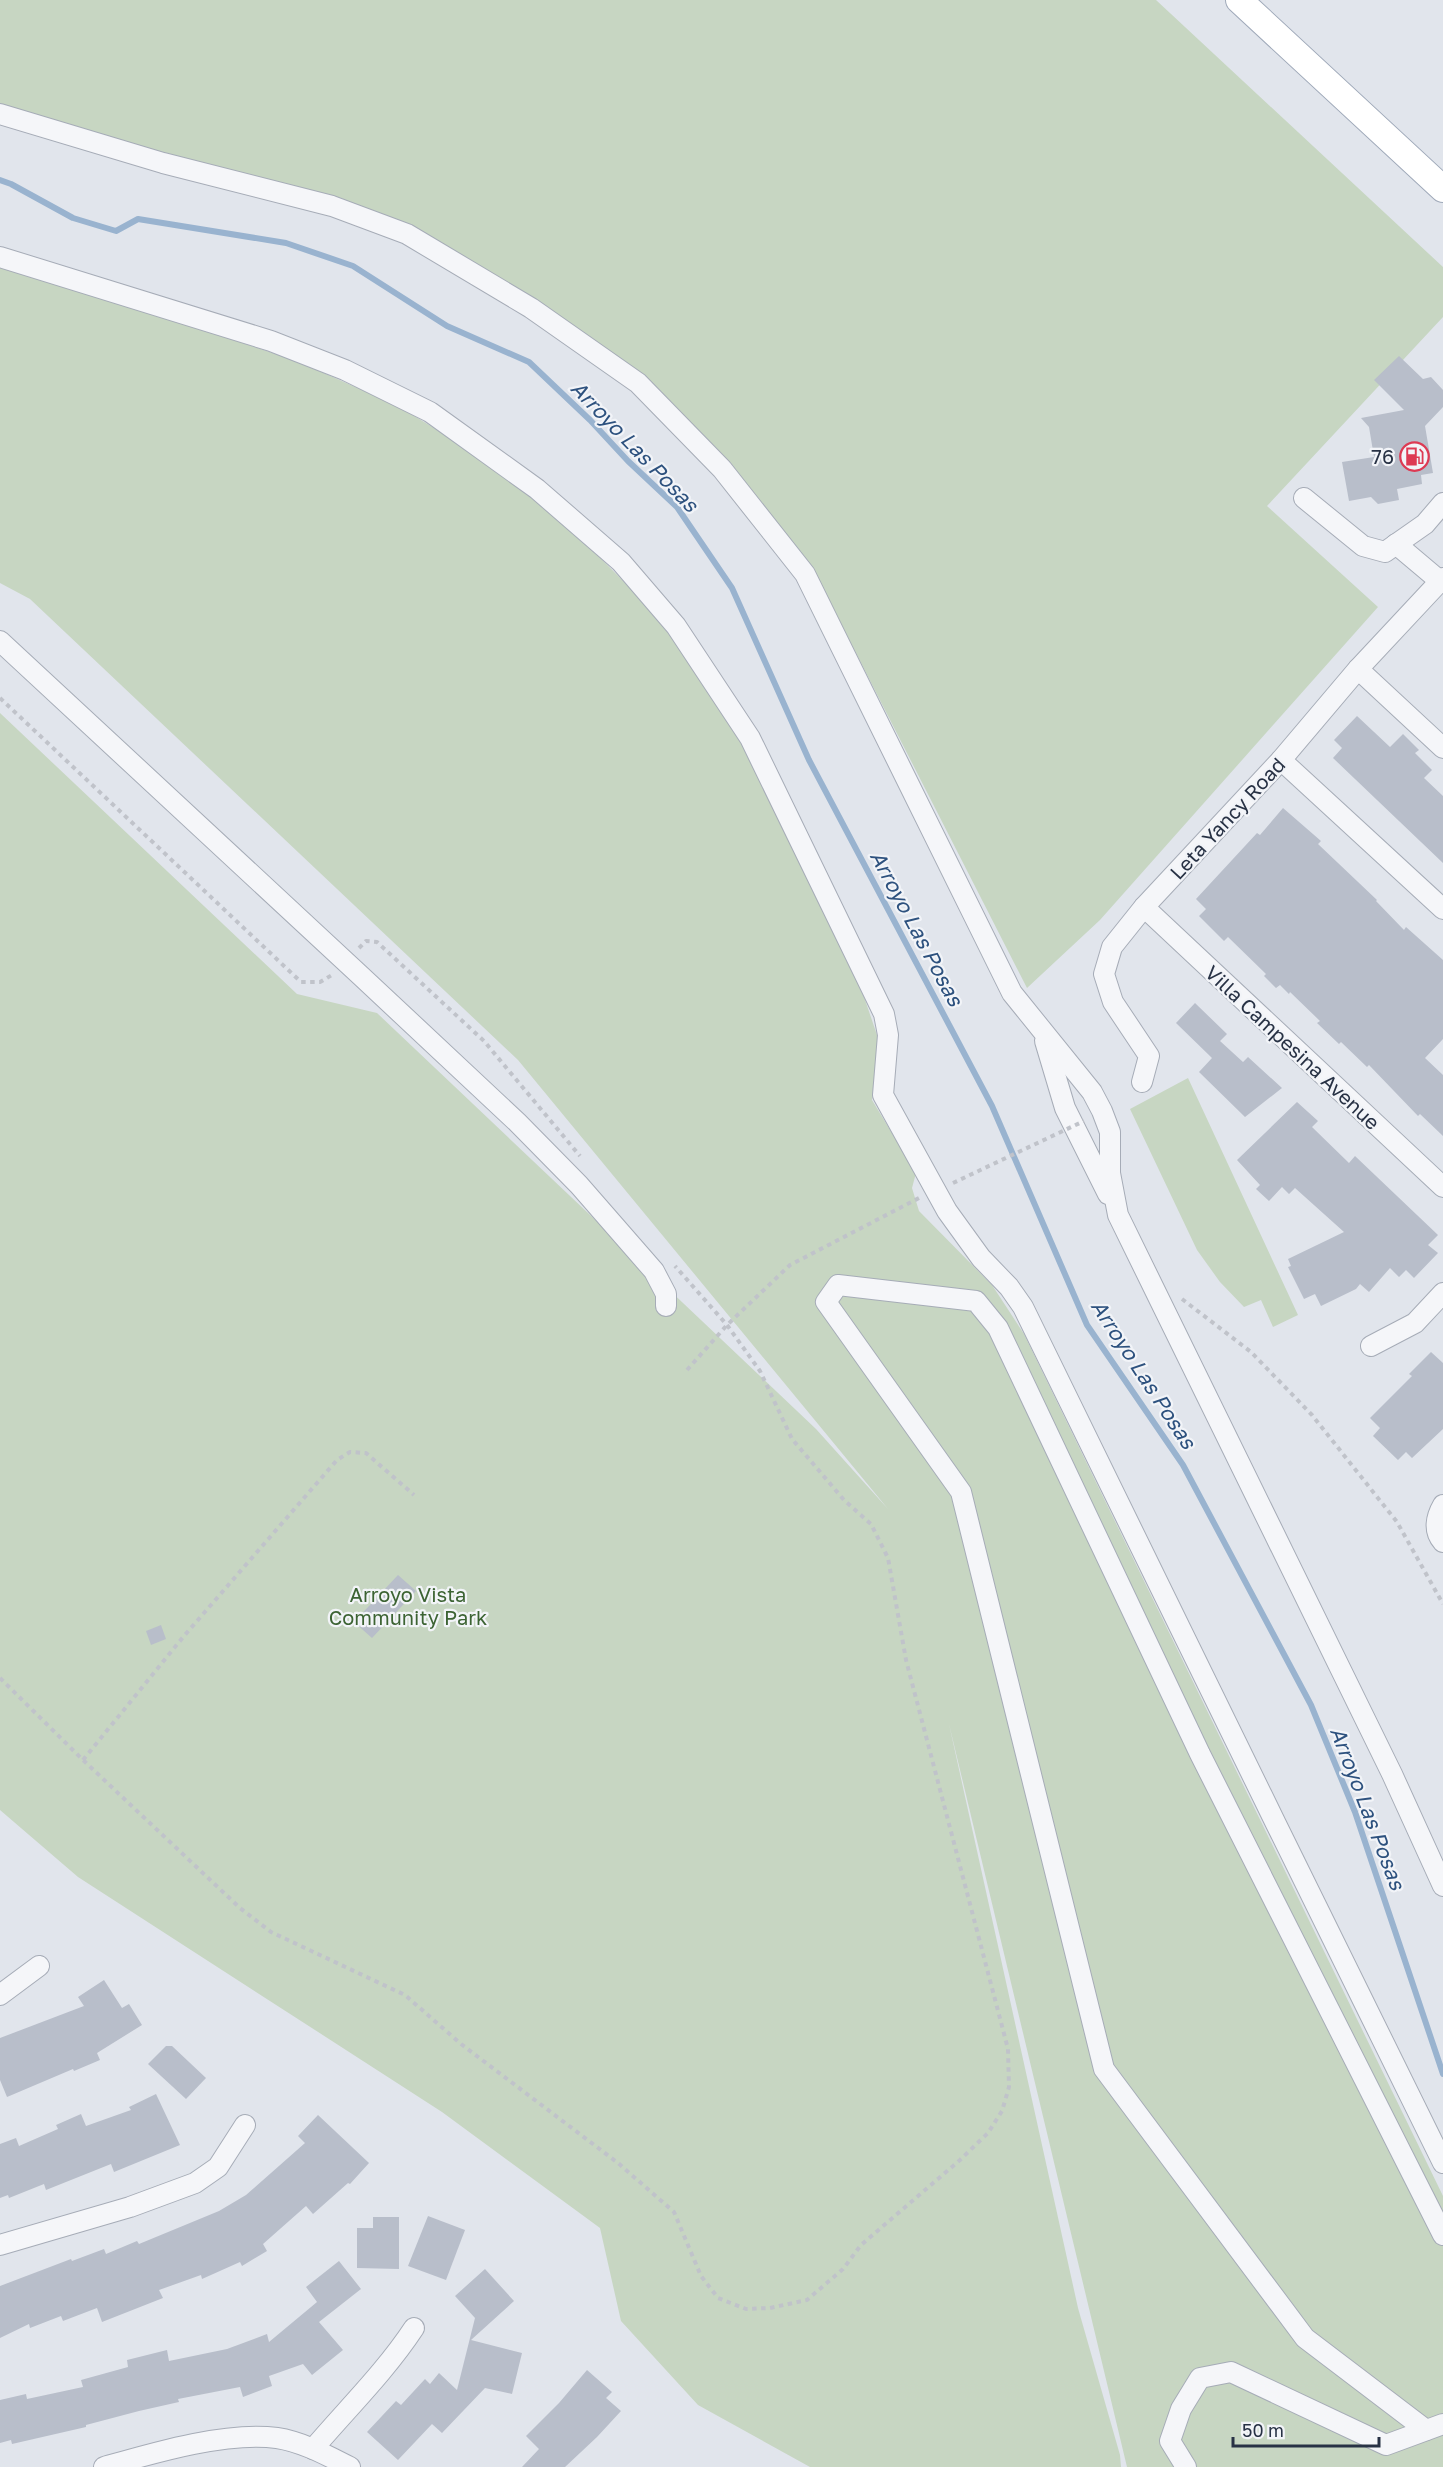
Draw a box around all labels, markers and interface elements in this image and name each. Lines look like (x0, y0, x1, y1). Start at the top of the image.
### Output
water label: Arroyo Las Posas (566, 375, 705, 518)
fuel station icon: 76 (1399, 440, 1431, 472)
place label: 76 (1371, 444, 1394, 468)
street label: Leta Yancy Road (1164, 752, 1290, 884)
water label: Arroyo Las Posas (865, 846, 969, 1011)
street label: Villa Campesina Avenue (1201, 960, 1385, 1134)
water label: Arroyo Las Posas (1086, 1295, 1202, 1454)
park label: Arroyo Vista Community Park (329, 1582, 487, 1629)
water label: Arroyo Las Posas (1325, 1723, 1411, 1894)
scale bar (1233, 2410, 1378, 2448)
text: 50 m (1242, 2419, 1284, 2441)

